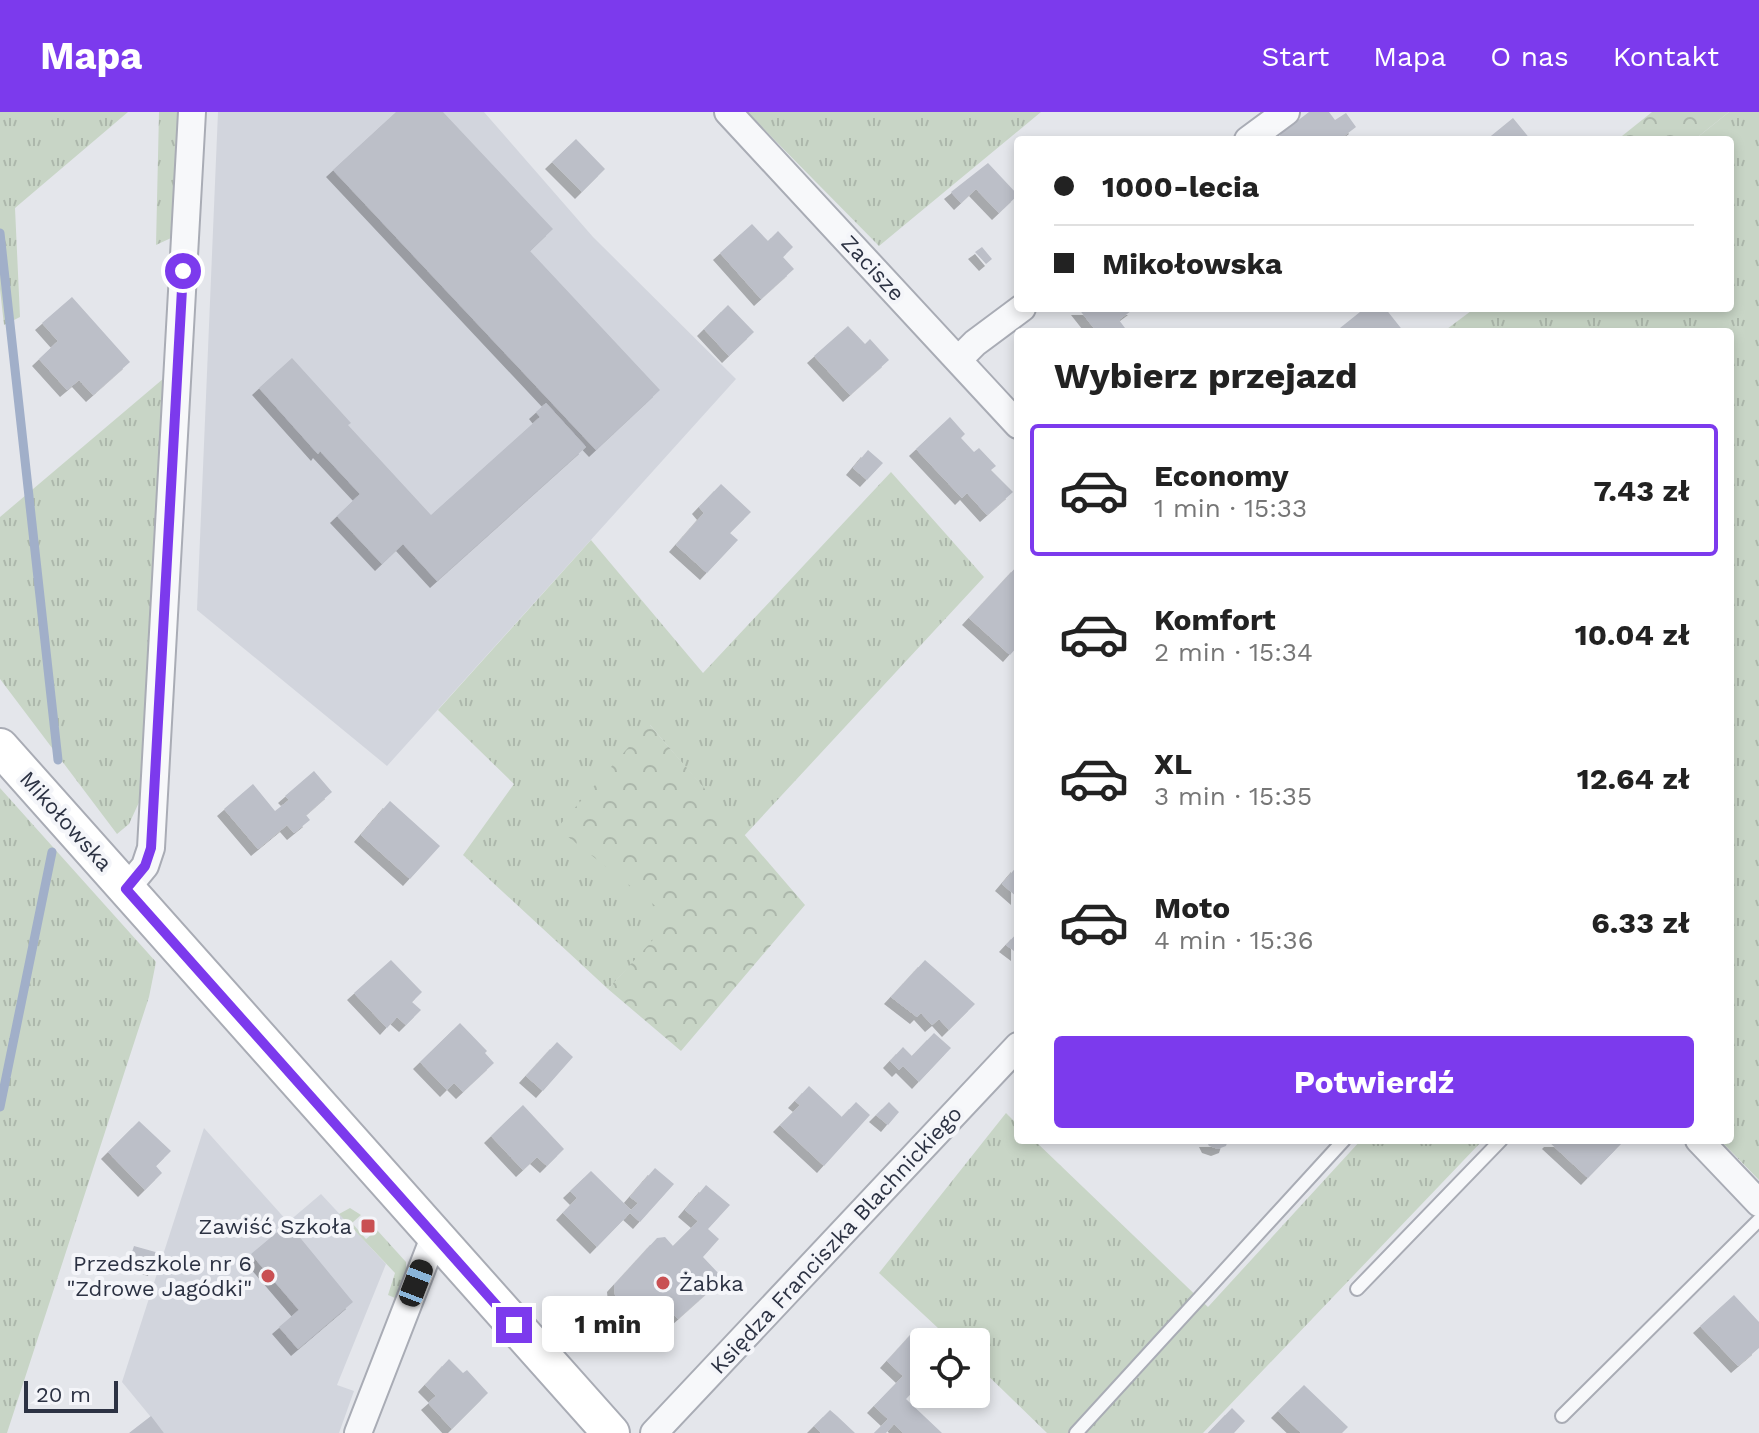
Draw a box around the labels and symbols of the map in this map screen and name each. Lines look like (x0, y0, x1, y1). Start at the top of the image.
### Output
street label: Zacisze (836, 230, 910, 306)
route start (165, 253, 201, 289)
street label: Mikołowska (15, 766, 117, 876)
street label: Księdza Franciszka Blachnickiego (705, 1101, 967, 1379)
place label: Zawiść Szkoła (199, 1214, 352, 1239)
marker: Zawiść Szkoła (359, 1217, 377, 1235)
place label: Przedszkole nr 6 "Zdrowe Jagódki" (66, 1251, 252, 1301)
car (396, 1256, 436, 1310)
marker: Przedszkole nr 6 "Zdrowe Jagódki" (259, 1267, 277, 1285)
place label: Żabka (679, 1271, 744, 1296)
marker: Żabka (654, 1274, 672, 1292)
callout: 1 min (542, 1297, 674, 1353)
route end (496, 1307, 532, 1343)
scale bar (24, 1377, 118, 1413)

